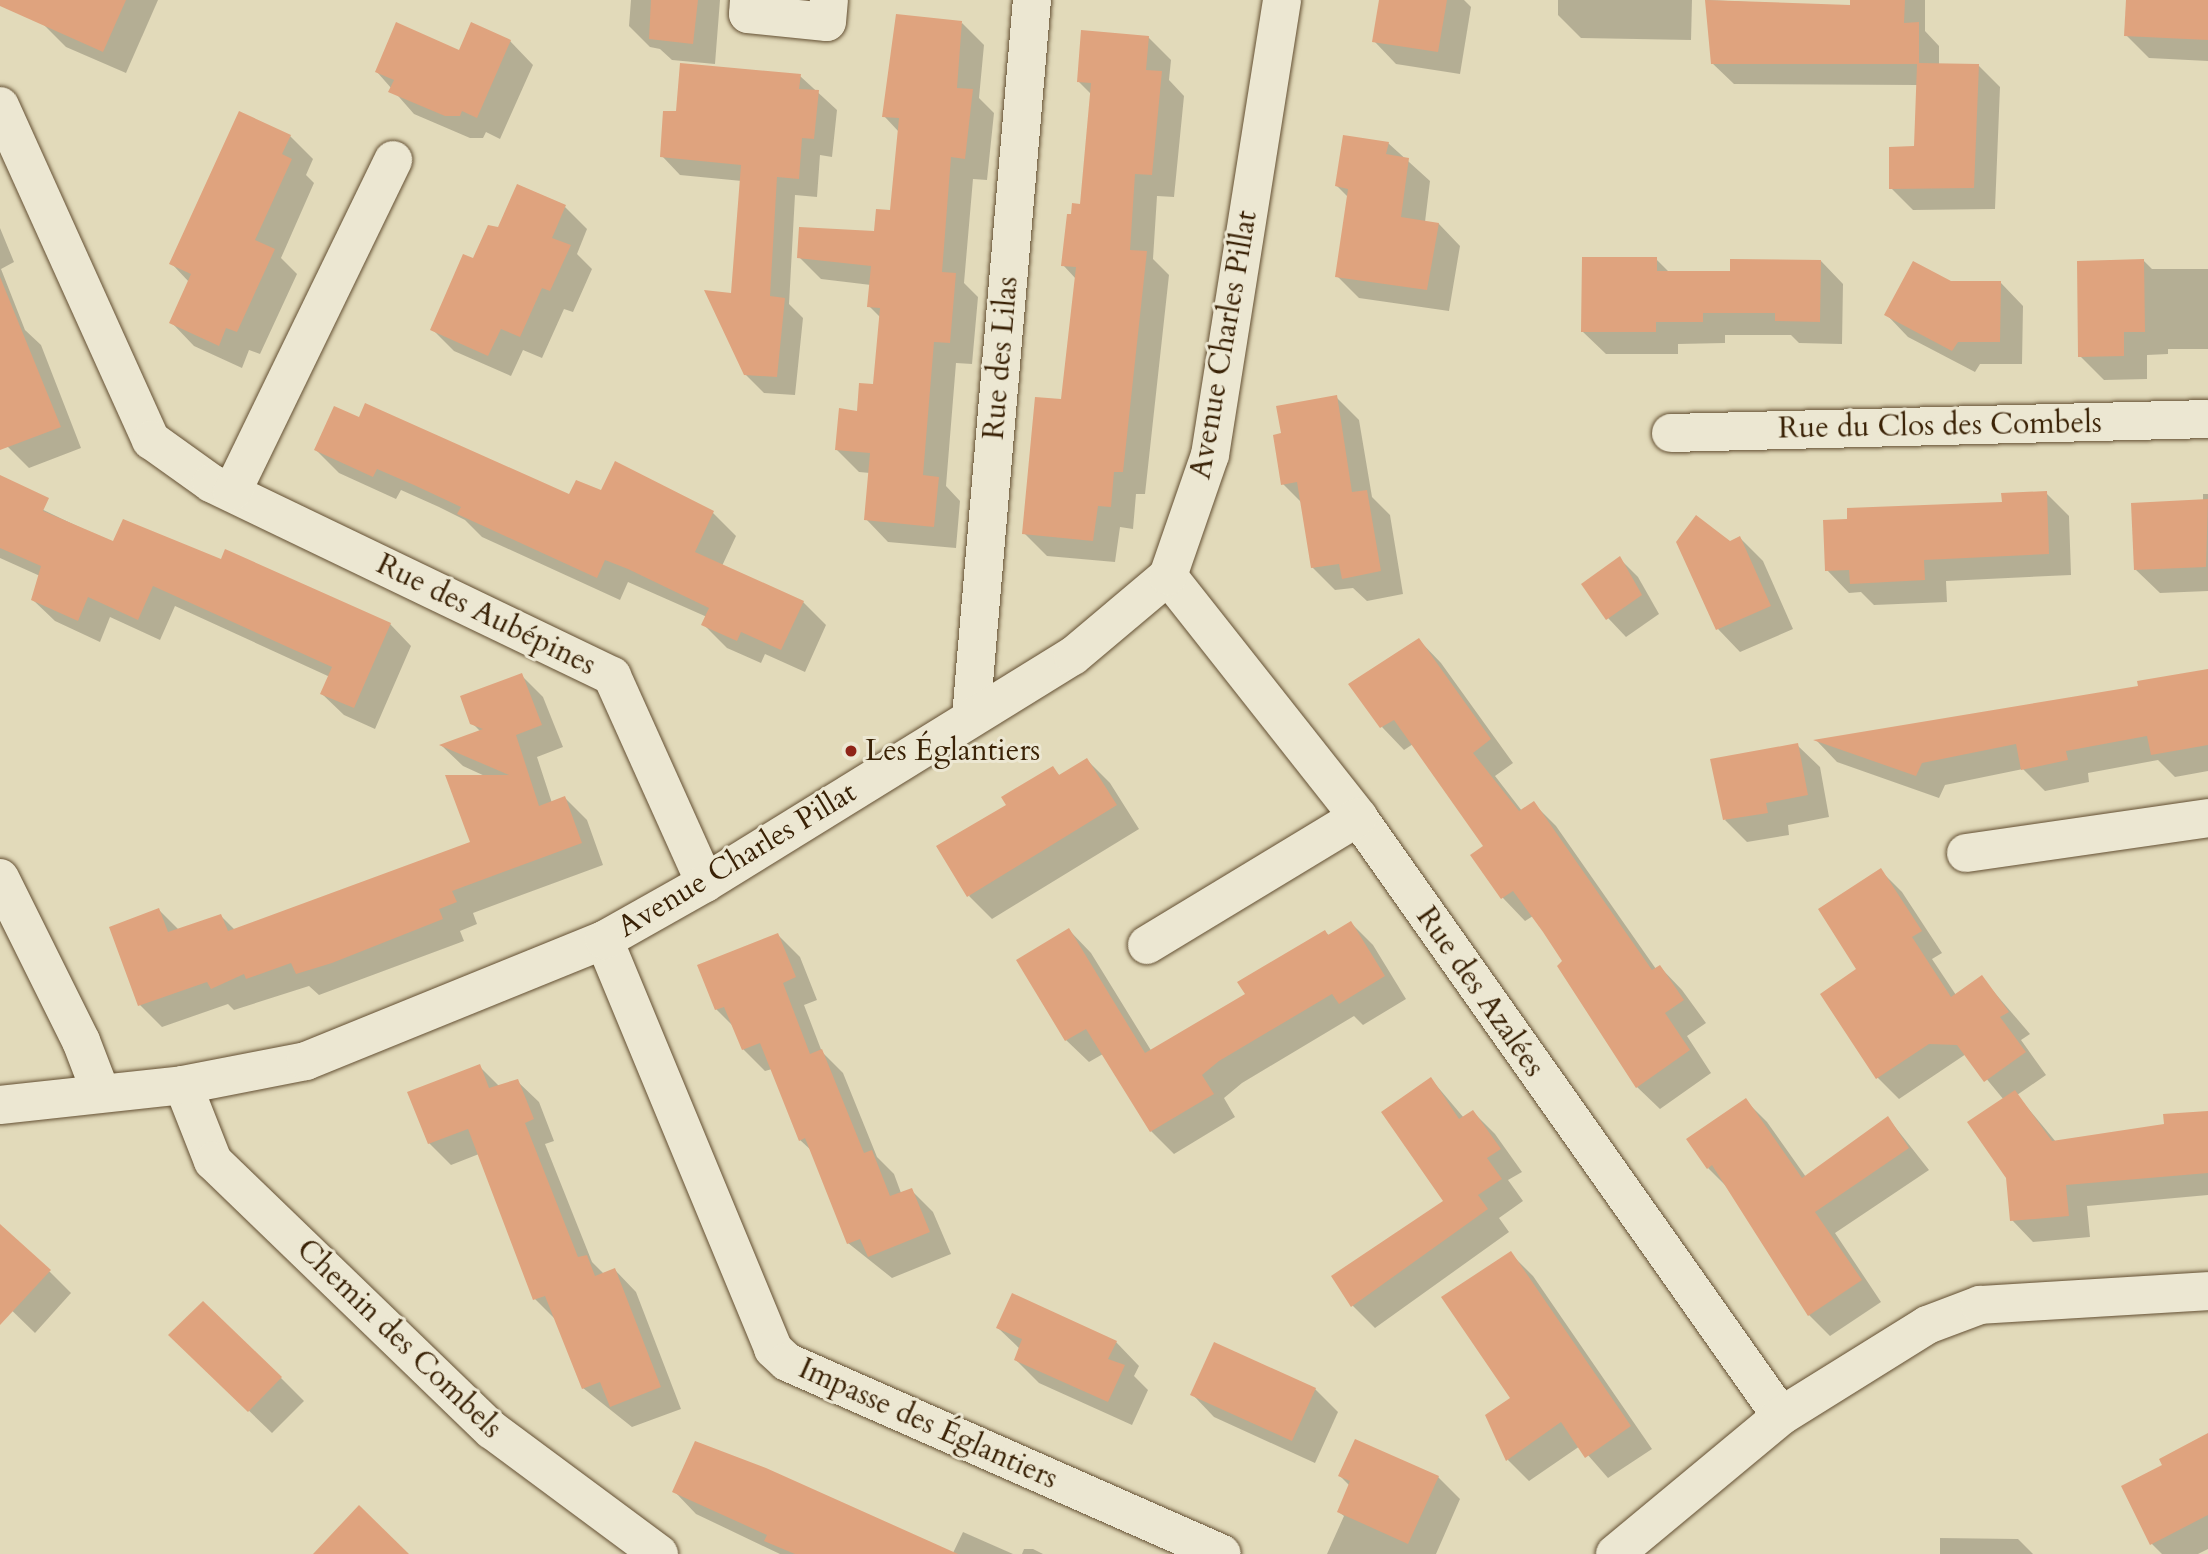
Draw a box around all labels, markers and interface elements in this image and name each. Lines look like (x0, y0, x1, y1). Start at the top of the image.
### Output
street label: Avenue Charles Pillat (1183, 208, 1265, 482)
street label: Rue des Lilas (976, 275, 1026, 441)
street label: Rue du Clos des Combels (1778, 405, 2102, 447)
street label: Rue des Aubépines (371, 546, 601, 684)
place label: Les Églantiers (865, 733, 1040, 769)
marker: Les Églantiers (843, 743, 859, 759)
street label: Avenue Charles Pillat (611, 775, 863, 945)
street label: Rue des Azalées (1408, 900, 1552, 1084)
street label: Chemin des Combels (289, 1232, 509, 1446)
street label: Impasse des Églantiers (793, 1351, 1063, 1497)

